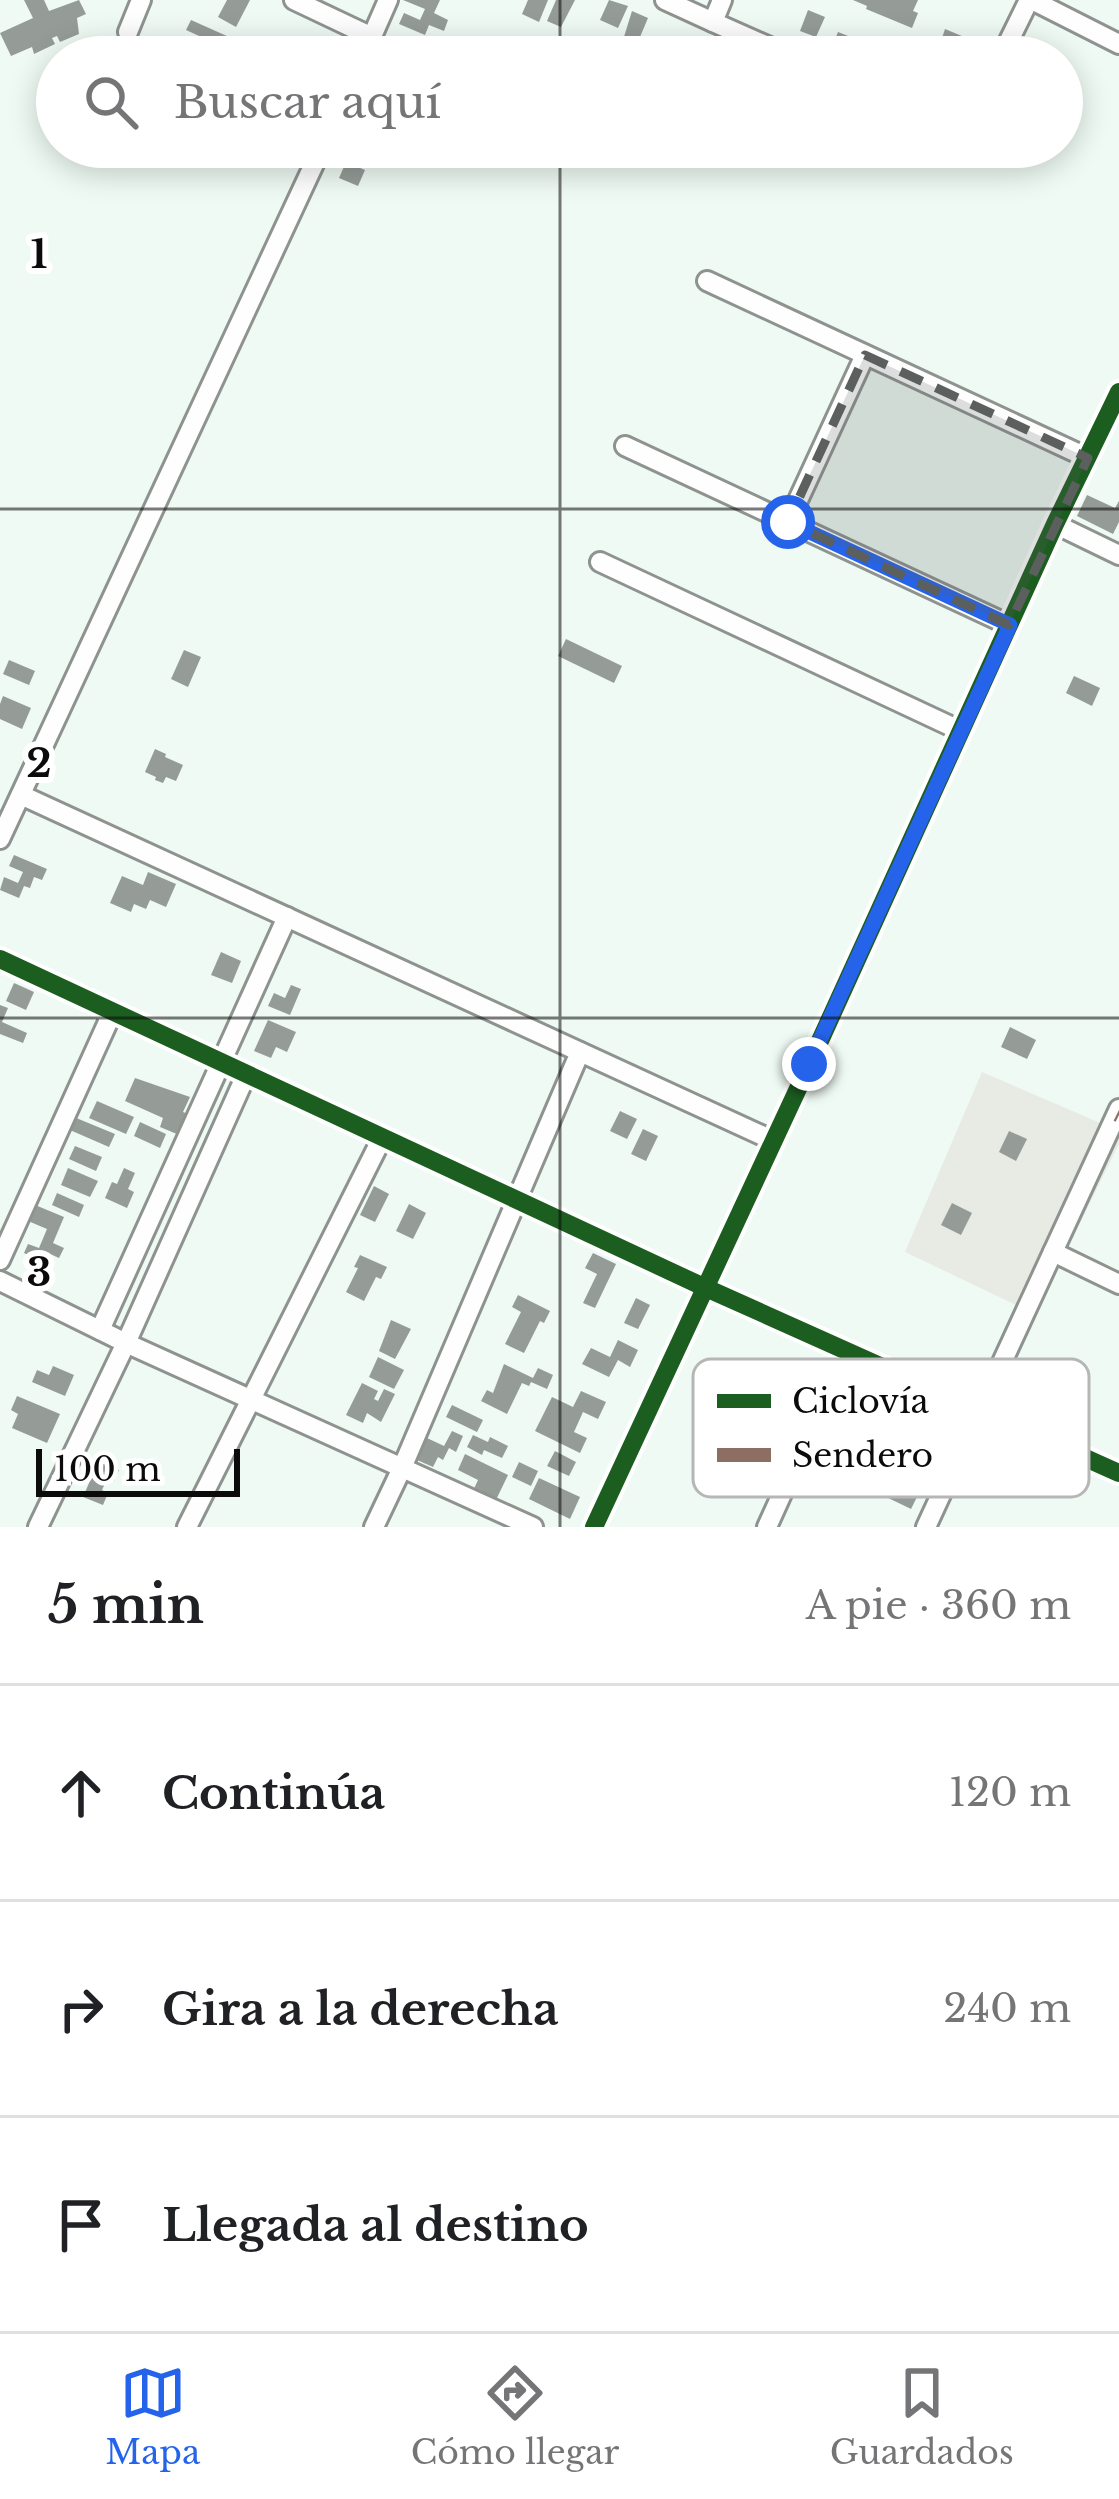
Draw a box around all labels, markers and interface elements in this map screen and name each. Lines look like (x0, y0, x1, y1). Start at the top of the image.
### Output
search box (36, 36, 1083, 168)
icon: search (78, 69, 144, 135)
text: Buscar aquí (174, 74, 441, 130)
text: 1 (30, 230, 48, 279)
route start (761, 495, 815, 549)
text: 2 (26, 739, 52, 788)
route end (782, 1037, 836, 1091)
text: 3 (27, 1248, 51, 1297)
legend (693, 1359, 1089, 1497)
text: Ciclovía (792, 1381, 929, 1422)
text: Sendero (792, 1435, 933, 1476)
scale bar (36, 1443, 240, 1496)
text: 100 m (54, 1449, 161, 1490)
text: 5 min (48, 1574, 204, 1637)
text: A pie · 360 m (806, 1581, 1071, 1630)
icon: ahead (48, 1760, 114, 1826)
text: Continúa (162, 1765, 385, 1821)
text: 120 m (949, 1768, 1071, 1817)
icon: right (48, 1976, 114, 2042)
text: Gira a la derecha (162, 1981, 559, 2037)
text: 240 m (943, 1984, 1071, 2033)
icon: arrive (48, 2192, 114, 2258)
text: Llegada al destino (162, 2197, 589, 2253)
tab: Mapa (105, 2360, 200, 2473)
tab: Cómo llegar (411, 2360, 619, 2473)
tab: Guardados (830, 2360, 1014, 2473)

